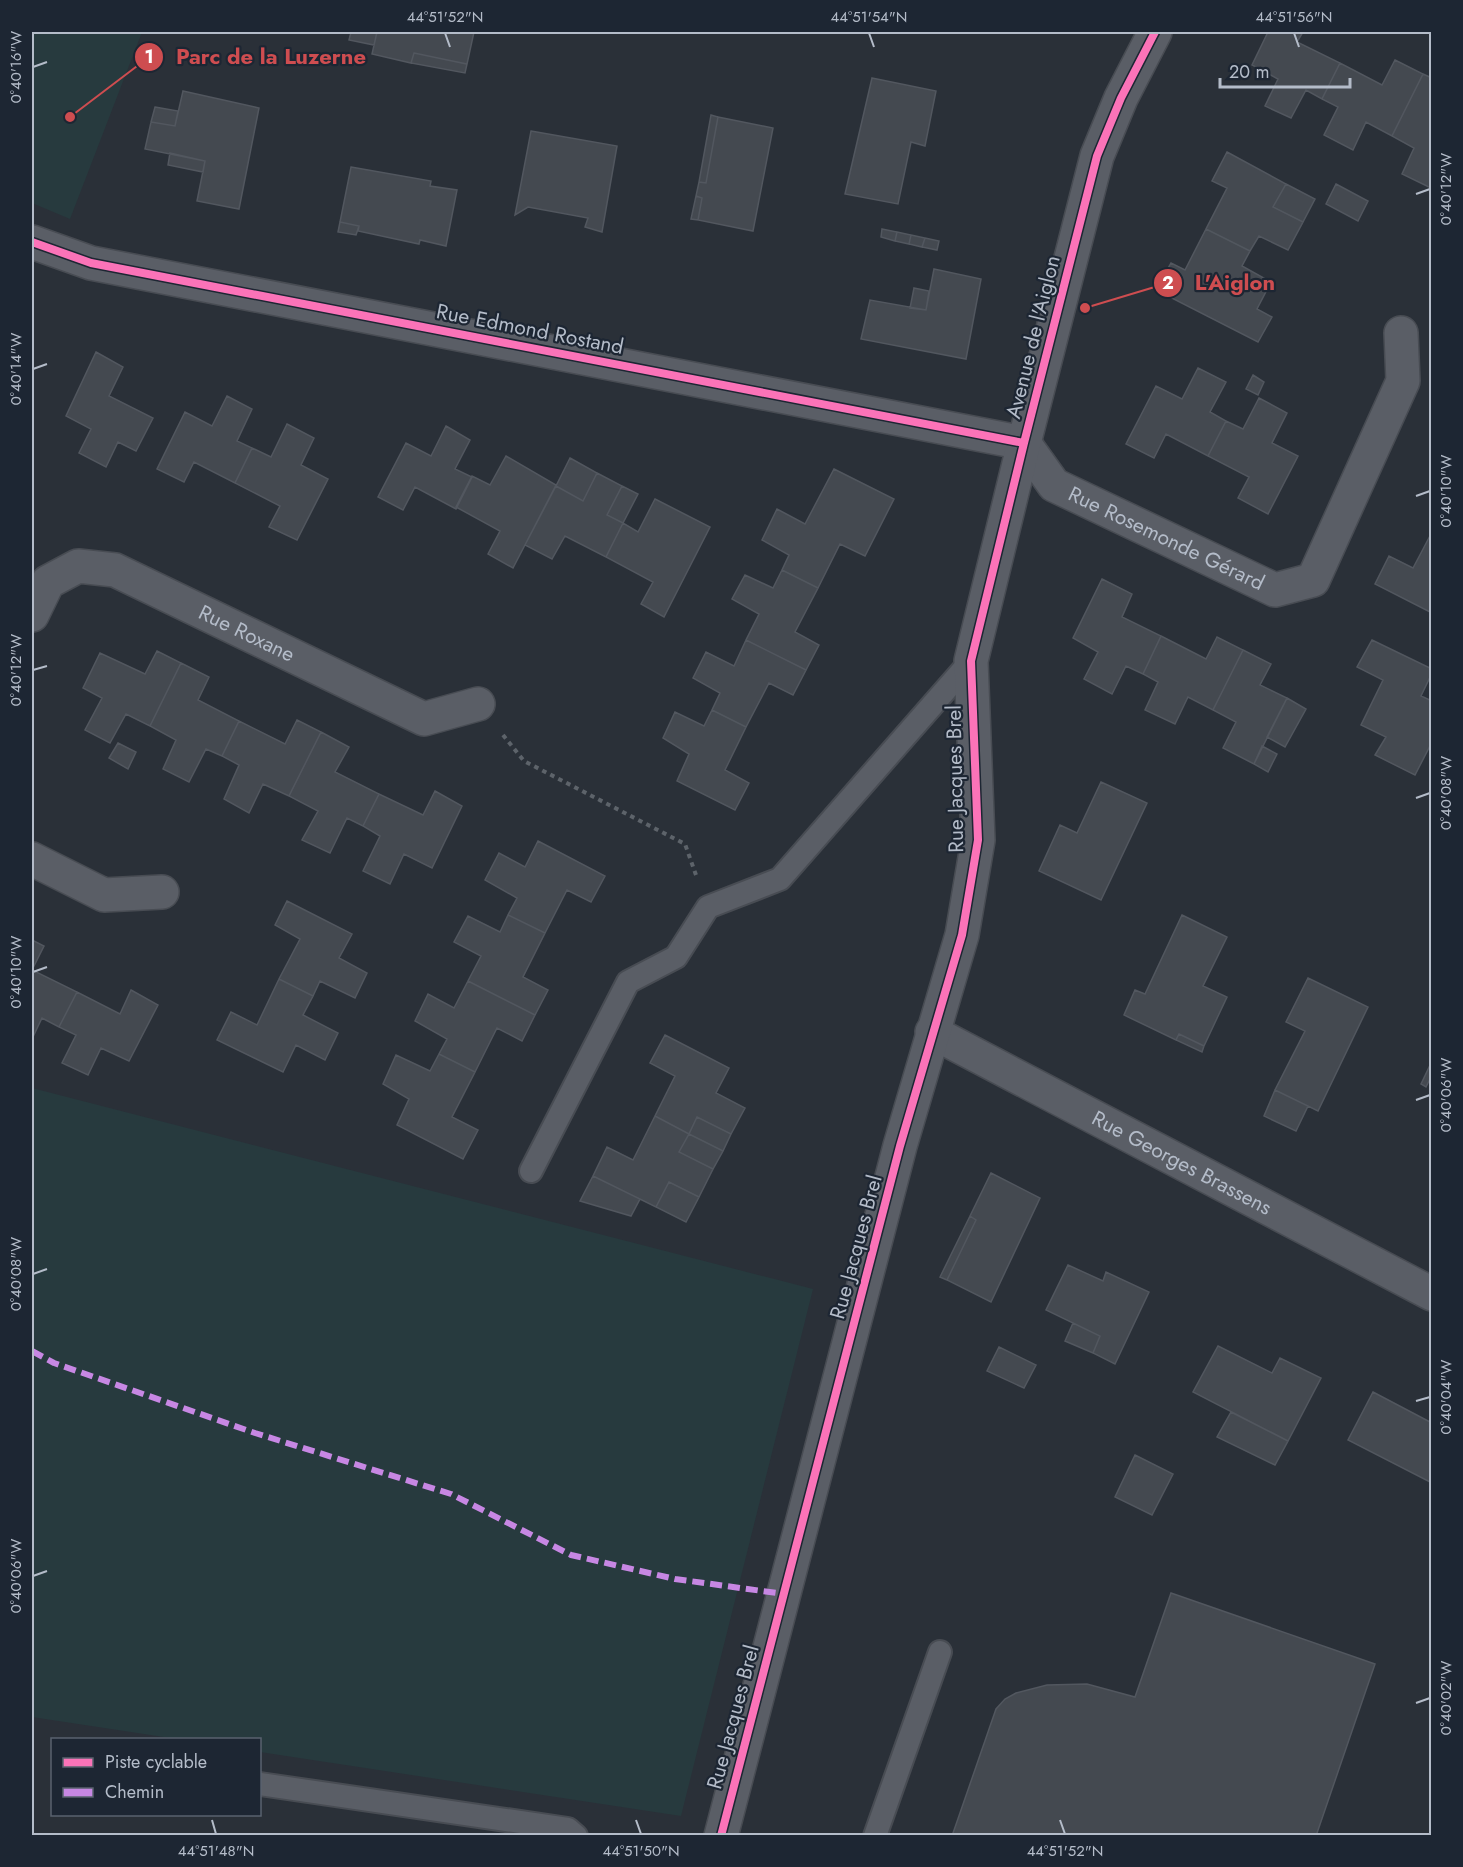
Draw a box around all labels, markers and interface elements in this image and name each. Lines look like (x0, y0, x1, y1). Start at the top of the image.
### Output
text: 44°51'52"N (407, 6, 483, 28)
text: 44°51'54"N (831, 6, 907, 28)
text: 44°51'56"N (1256, 6, 1332, 28)
text: 0°40'16"W (5, 31, 27, 103)
callout: Parc de la Luzerne (134, 37, 378, 77)
text: Parc de la Luzerne (176, 40, 366, 72)
text: 1 (144, 44, 154, 70)
scale bar (1220, 51, 1350, 89)
text: 20 m (1229, 59, 1269, 85)
text: 0°40'12"W (1435, 153, 1457, 225)
street label: Avenue de l'Aiglon (998, 252, 1068, 422)
callout: L'Aiglon (1153, 263, 1288, 303)
text: L'Aiglon (1195, 266, 1275, 298)
text: 2 (1162, 270, 1174, 296)
street label: Rue Edmond Rostand (434, 296, 626, 362)
text: 0°40'14"W (5, 333, 27, 405)
text: 0°40'10"W (1435, 454, 1457, 527)
street label: Rue Rosemonde Gérard (1063, 479, 1269, 598)
street label: Rue Roxane (193, 597, 300, 670)
text: 0°40'12"W (5, 634, 27, 706)
street label: Rue Jacques Brel (939, 705, 971, 853)
text: 0°40'08"W (1435, 756, 1457, 830)
text: 0°40'10"W (5, 935, 27, 1008)
text: 0°40'06"W (1435, 1058, 1457, 1132)
street label: Rue Georges Brassens (1087, 1103, 1277, 1222)
street label: Rue Jacques Brel (822, 1172, 890, 1322)
text: 0°40'08"W (5, 1237, 27, 1311)
text: 0°40'04"W (1435, 1359, 1457, 1434)
text: 0°40'06"W (5, 1539, 27, 1613)
street label: Rue Jacques Brel (699, 1642, 767, 1792)
text: 0°40'02"W (1435, 1661, 1457, 1735)
legend (51, 1738, 261, 1816)
text: Piste cyclable (105, 1749, 207, 1775)
text: Chemin (105, 1779, 164, 1805)
text: 44°51'48"N (178, 1840, 254, 1862)
text: 44°51'50"N (602, 1840, 680, 1862)
text: 44°51'52"N (1027, 1840, 1103, 1862)

